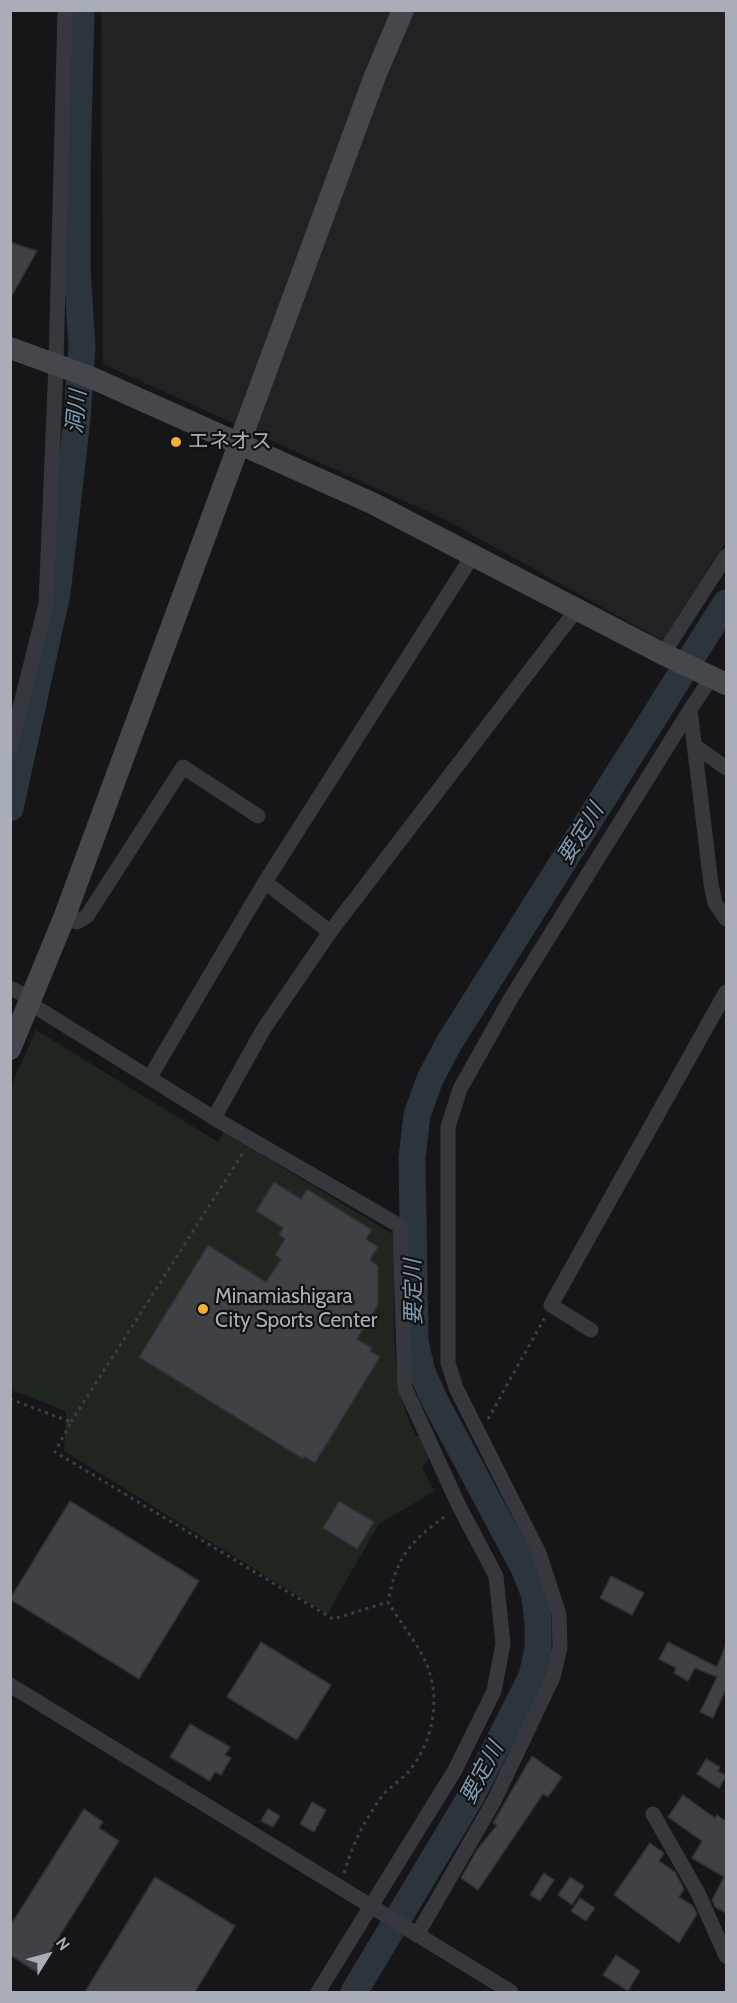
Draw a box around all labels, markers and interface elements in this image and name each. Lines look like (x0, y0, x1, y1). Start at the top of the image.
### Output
water label: 洞川 (62, 389, 92, 435)
place label: エネオス (188, 429, 272, 455)
marker: エネオス (169, 435, 183, 449)
water label: 要定川 (552, 799, 610, 869)
water label: 要定川 (400, 1259, 428, 1325)
place label: Minamiashigara City Sports Center (215, 1284, 377, 1334)
marker: Minamiashigara City Sports Center (196, 1302, 210, 1316)
water label: 要定川 (455, 1738, 509, 1808)
north arrow (18, 1925, 78, 1985)
text: N (52, 1934, 74, 1954)

